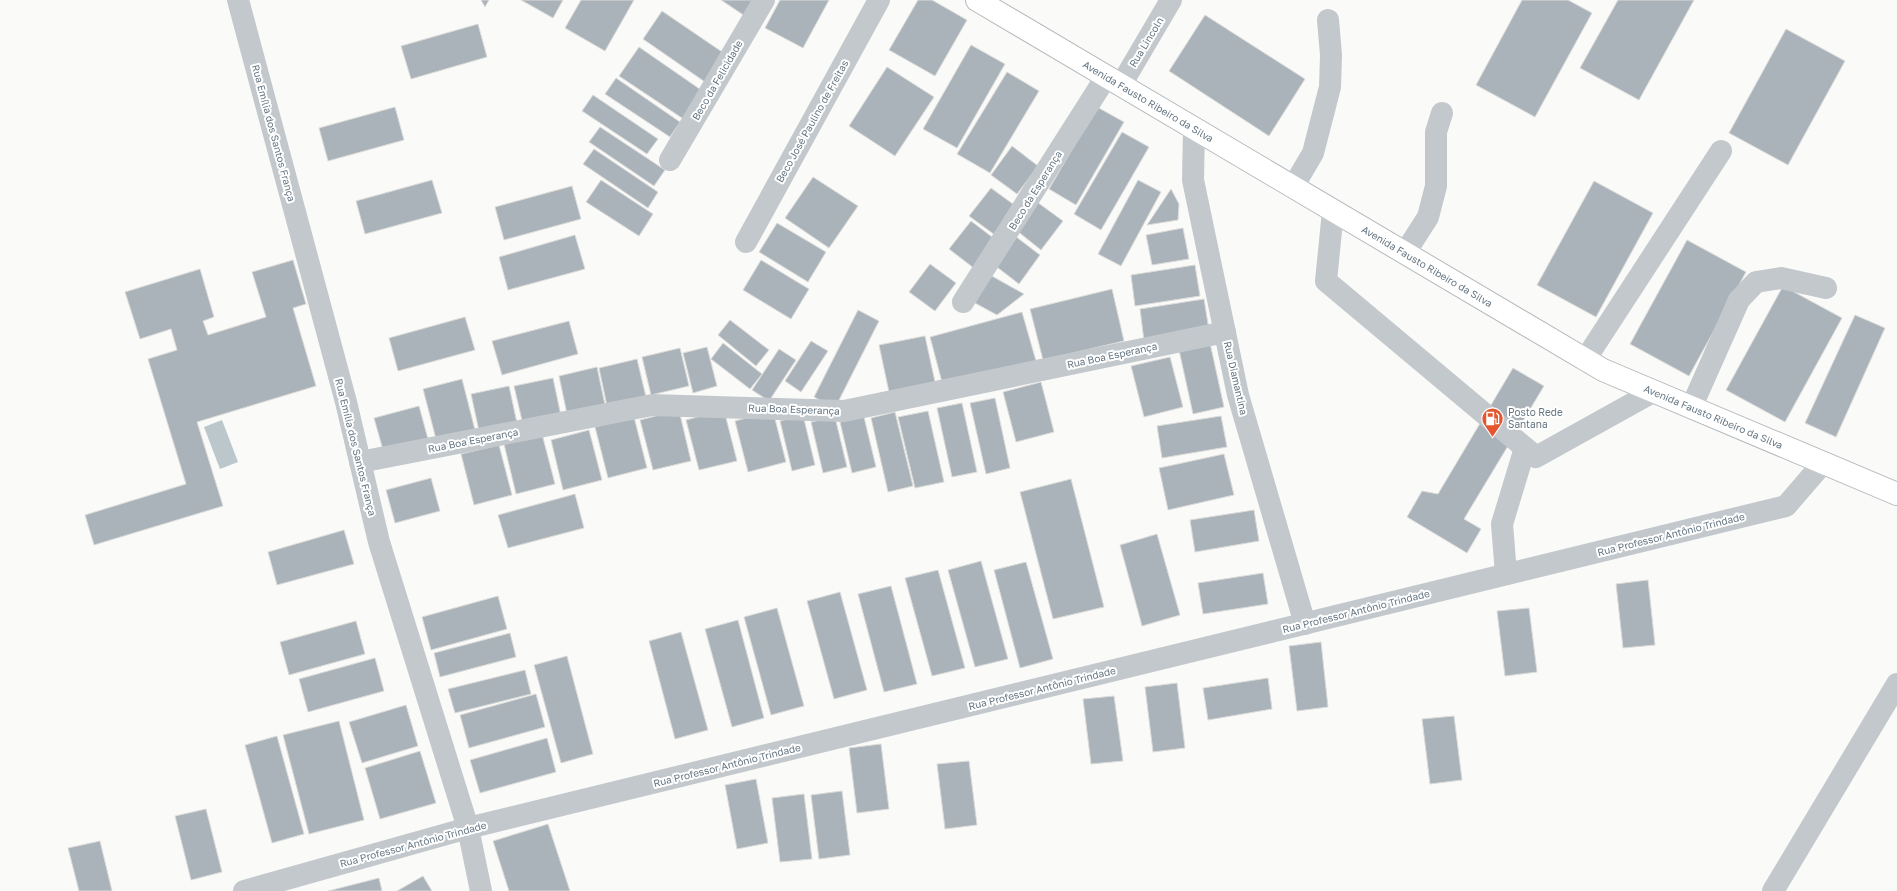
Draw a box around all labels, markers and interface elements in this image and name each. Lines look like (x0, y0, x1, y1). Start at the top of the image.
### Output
street label: Rua Lincoln (1126, 15, 1166, 69)
street label: Beco da Felicidade (689, 38, 745, 122)
street label: Beco José Paulino de Freitas (773, 58, 851, 184)
street label: Avenida Fausto Ribeiro da Silva (1081, 58, 1216, 144)
street label: Rua Emília dos Santos França (250, 63, 298, 203)
street label: Beco da Esperança (1006, 148, 1064, 232)
street label: Avenida Fausto Ribeiro da Silva (1360, 223, 1495, 309)
street label: Rua Boa Esperança (1066, 340, 1158, 370)
street label: Rua Diamantina (1222, 340, 1250, 416)
street label: Rua Emília dos Santos França (333, 377, 379, 517)
street label: Avenida Fausto Ribeiro da Silva (1642, 382, 1785, 451)
street label: Rua Boa Esperança (748, 401, 840, 417)
fuel station icon: Posto Rede Santana (1479, 405, 1505, 438)
place label: Posto Rede Santana (1508, 406, 1563, 430)
street label: Rua Boa Esperança (427, 425, 519, 455)
street label: Rua Professor Antônio Trindade (1596, 510, 1746, 558)
street label: Rua Professor Antônio Trindade (1281, 587, 1431, 635)
street label: Rua Professor Antônio Trindade (967, 664, 1117, 712)
street label: Rua Professor Antônio Trindade (652, 741, 802, 789)
street label: Rua Professor Antônio Trindade (338, 819, 488, 869)

